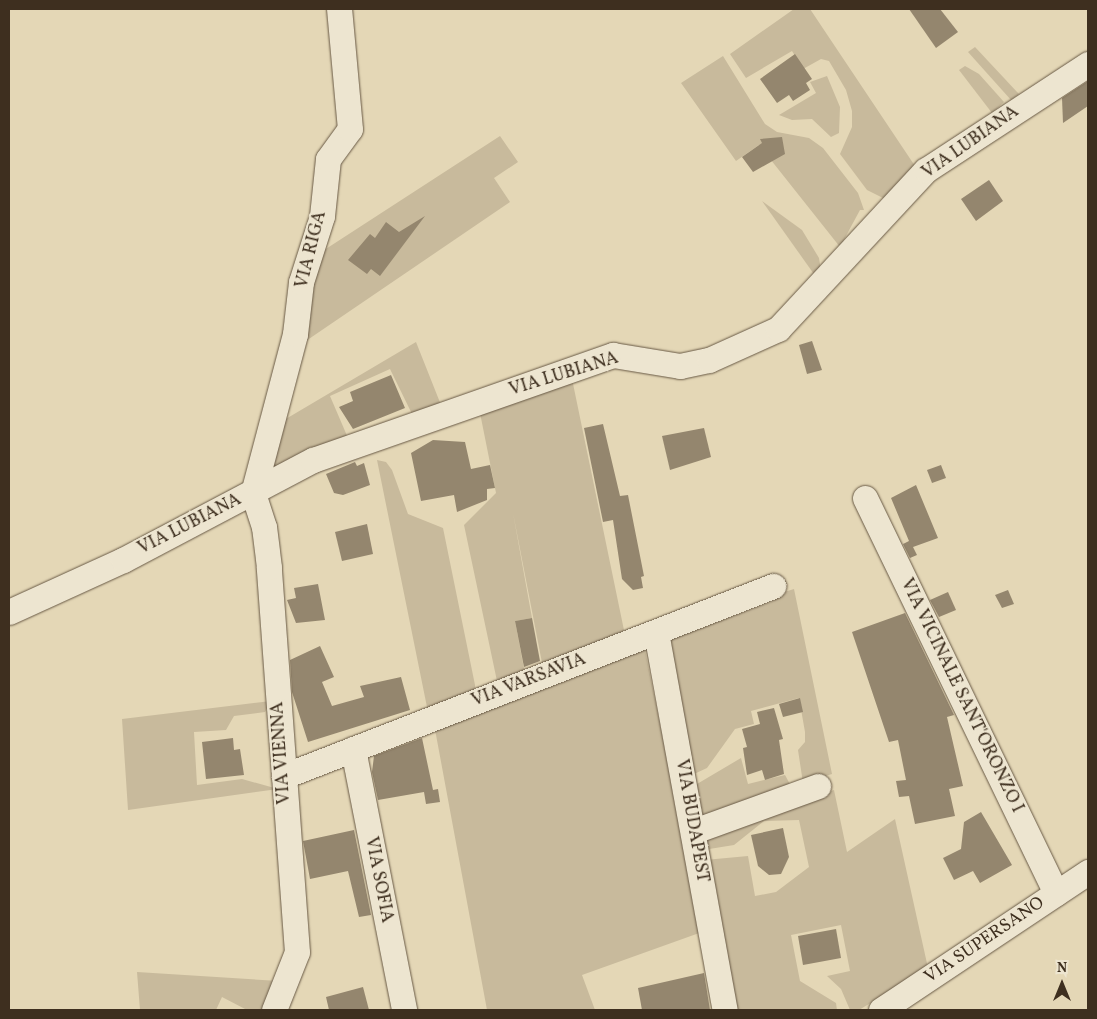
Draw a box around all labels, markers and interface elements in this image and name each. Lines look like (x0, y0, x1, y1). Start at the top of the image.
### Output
street label: VIA LUBIANA (918, 102, 1024, 184)
street label: VIA RIGA (292, 209, 332, 291)
street label: VIA LUBIANA (507, 348, 621, 402)
street label: VIA LUBIANA (135, 490, 245, 560)
street label: VIA VICINALE SANT'ORONZO I (895, 575, 1027, 817)
street label: VIA VARSAVIA (469, 649, 589, 713)
street label: VIA VIENNA (268, 701, 296, 805)
street label: VIA BUDAPEST (670, 758, 712, 884)
street label: VIA SOFIA (359, 835, 397, 925)
street label: VIA SUPERSANO (921, 893, 1049, 989)
north arrow (1037, 959, 1087, 1009)
text: N (1057, 959, 1067, 978)

